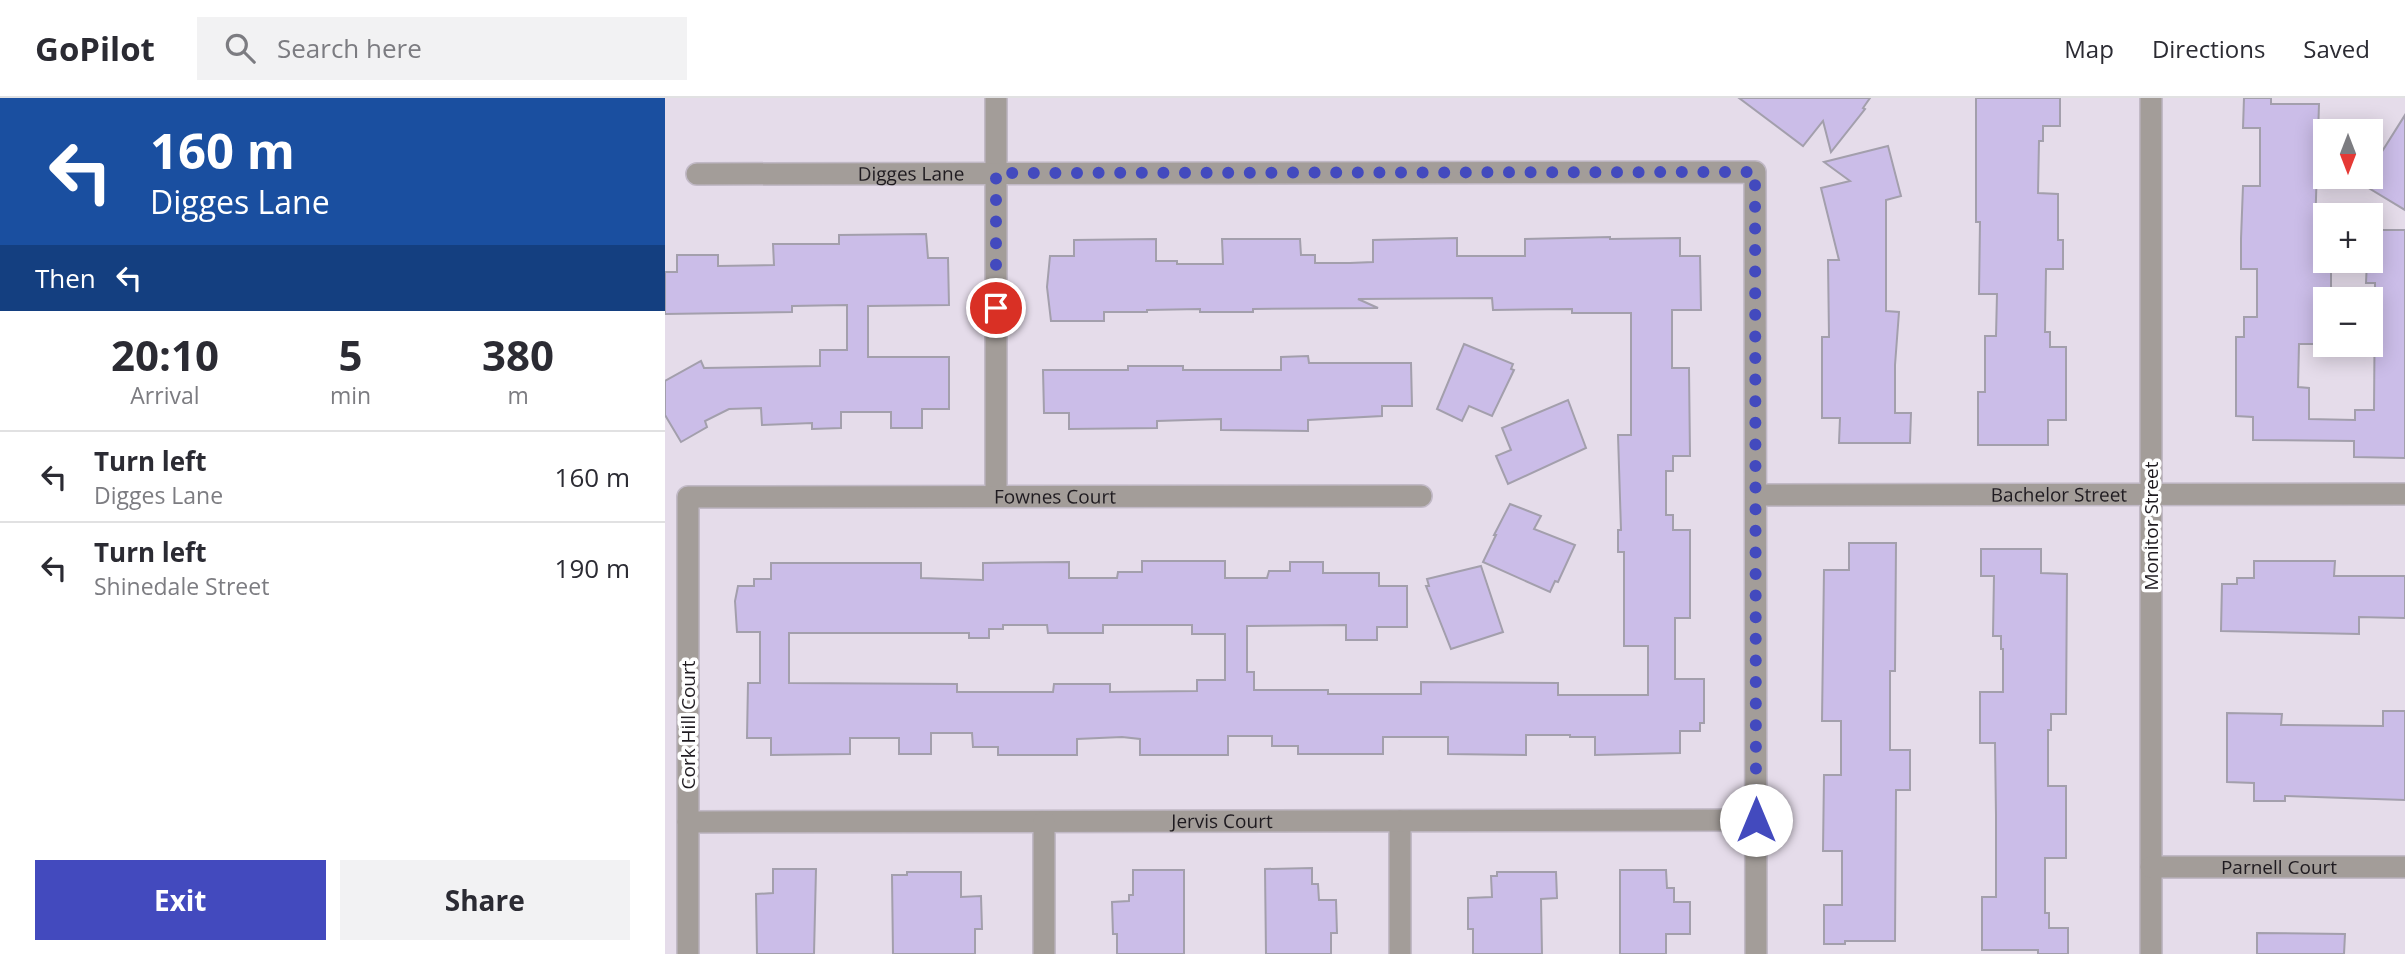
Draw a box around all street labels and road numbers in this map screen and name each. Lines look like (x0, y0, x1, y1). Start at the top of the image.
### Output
street label: Digges Lane (858, 160, 964, 187)
street label: Monitor Street (2138, 461, 2164, 590)
street label: Bachelor Street (1991, 481, 2127, 508)
street label: Fownes Court (994, 483, 1116, 510)
street label: Cork Hill Court (675, 660, 701, 790)
street label: Jervis Court (1169, 808, 1273, 834)
street label: Parnell Court (2221, 854, 2337, 880)

